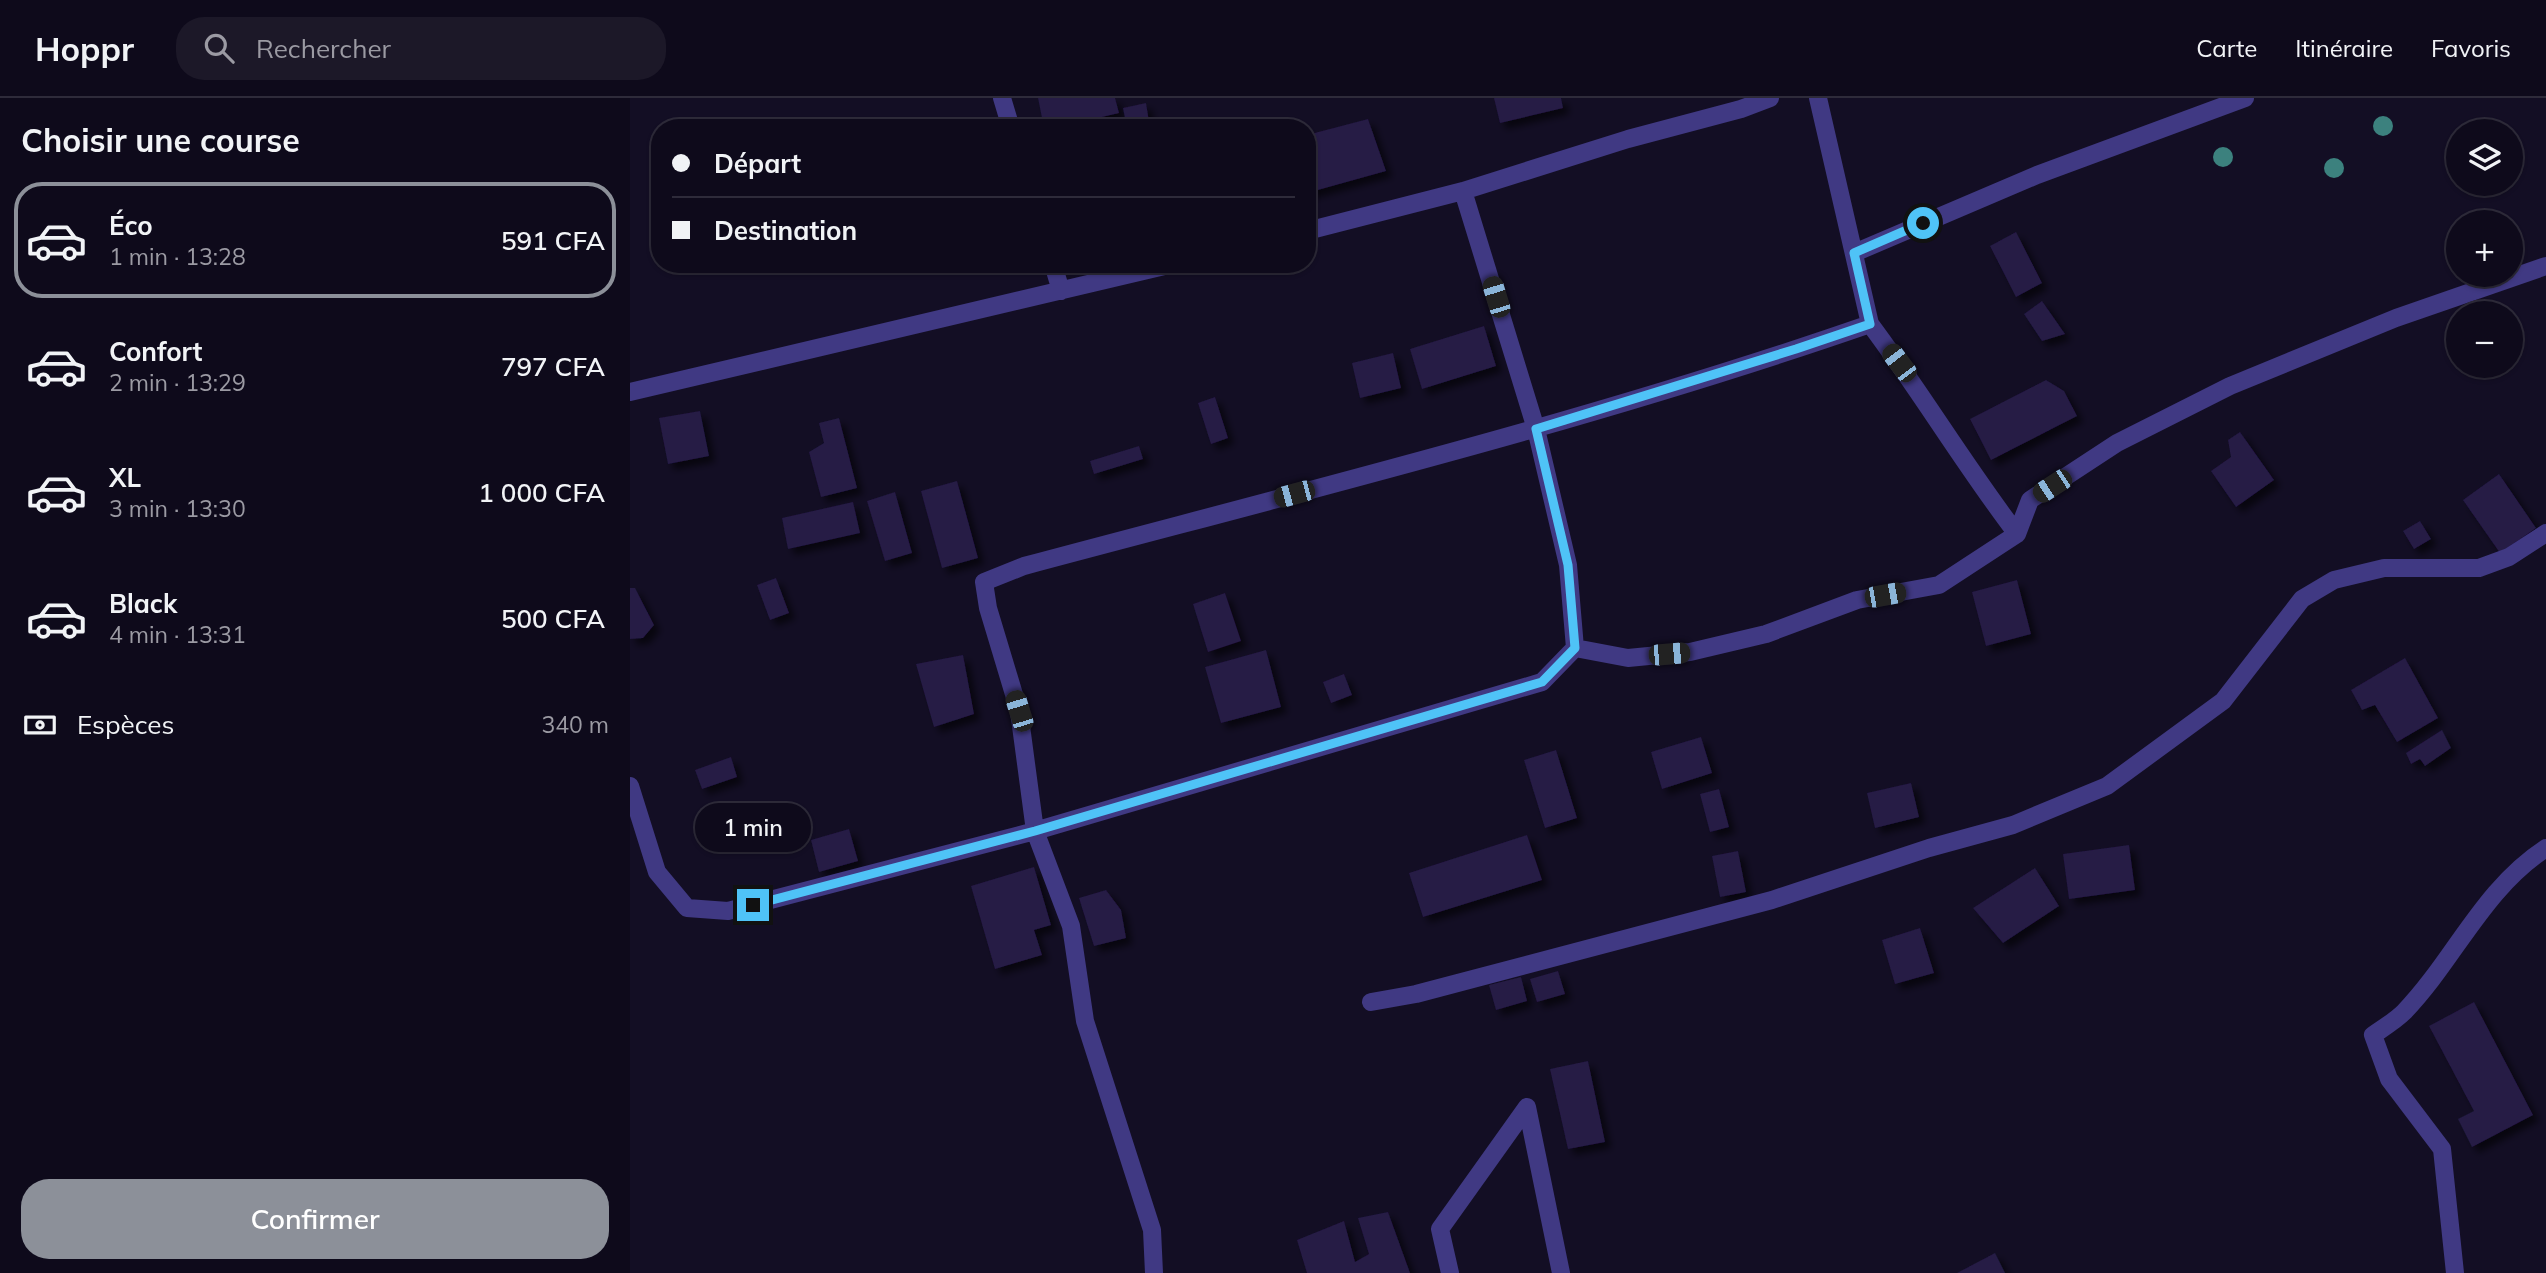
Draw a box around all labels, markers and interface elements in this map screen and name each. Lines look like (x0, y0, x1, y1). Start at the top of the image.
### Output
search box (176, 17, 666, 80)
text: Hoppr (35, 28, 134, 69)
icon: search (200, 29, 238, 67)
text: Rechercher (256, 32, 391, 65)
text: Carte (2196, 33, 2257, 63)
text: Itinéraire (2295, 33, 2393, 63)
text: Favoris (2431, 33, 2511, 63)
map controls (2446, 119, 2523, 378)
button: layers (2446, 119, 2523, 196)
text: Choisir une course (21, 120, 300, 160)
text: Départ (714, 147, 801, 180)
route start (1907, 207, 1939, 239)
icon: car (25, 209, 88, 272)
text: Éco (109, 209, 153, 242)
button: + (2446, 210, 2523, 287)
text: Destination (714, 214, 857, 247)
text: 591 CFA (501, 224, 605, 257)
text: 1 min · 13:28 (109, 242, 246, 271)
car (1480, 274, 1513, 320)
button: − (2446, 301, 2523, 378)
icon: car (25, 335, 88, 398)
text: Confort (109, 335, 202, 368)
car (1878, 340, 1921, 386)
text: 797 CFA (501, 350, 605, 383)
text: 2 min · 13:29 (109, 368, 246, 397)
icon: car (25, 461, 88, 524)
text: XL (109, 461, 141, 494)
car (2029, 466, 2076, 506)
text: 1 000 CFA (478, 476, 605, 509)
car (1271, 478, 1318, 510)
text: 3 min · 13:30 (109, 494, 246, 523)
car (1863, 581, 1908, 609)
icon: car (25, 587, 88, 650)
text: Black (109, 587, 177, 620)
text: 500 CFA (501, 602, 605, 635)
text: 4 min · 13:31 (109, 620, 246, 649)
car (1648, 642, 1691, 666)
car (1003, 688, 1036, 734)
icon: cash (21, 706, 59, 744)
text: Espèces (77, 708, 174, 741)
text: 340 m (541, 710, 609, 739)
callout: 1 min (695, 804, 811, 852)
text: 1 min (723, 813, 783, 842)
route end (737, 889, 769, 921)
button: Confirmer (21, 1179, 609, 1259)

